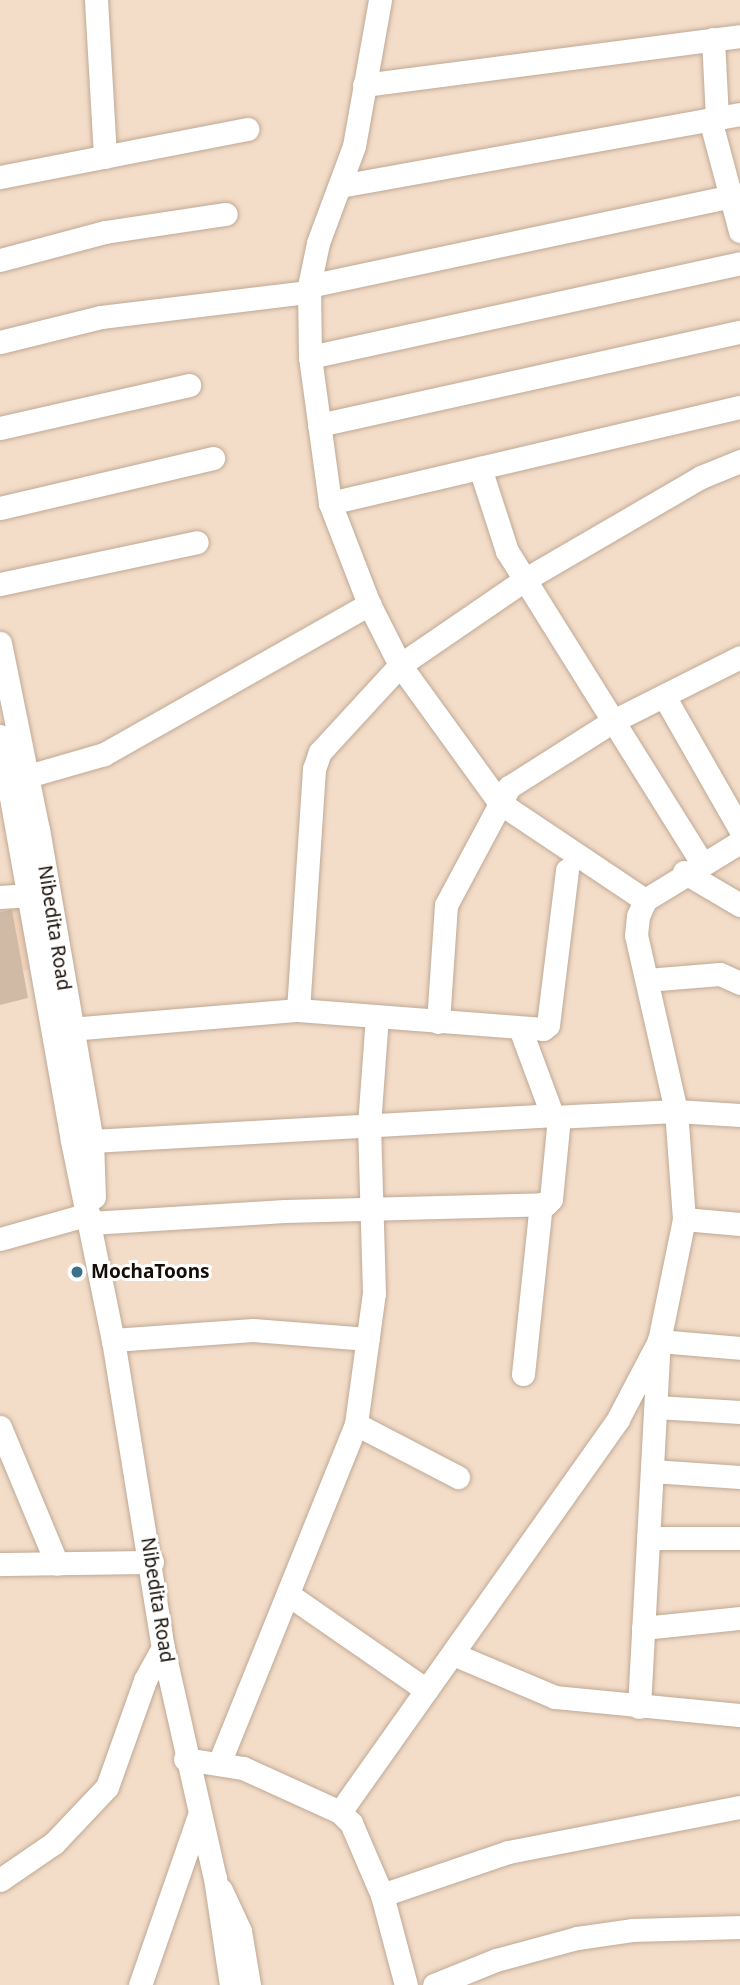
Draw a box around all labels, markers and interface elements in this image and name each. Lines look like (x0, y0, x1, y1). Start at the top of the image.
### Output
street label: Nibedita Road (33, 864, 75, 992)
place label: MochaToons (91, 1261, 210, 1283)
marker: MochaToons (69, 1264, 85, 1280)
street label: Nibedita Road (136, 1536, 178, 1664)

